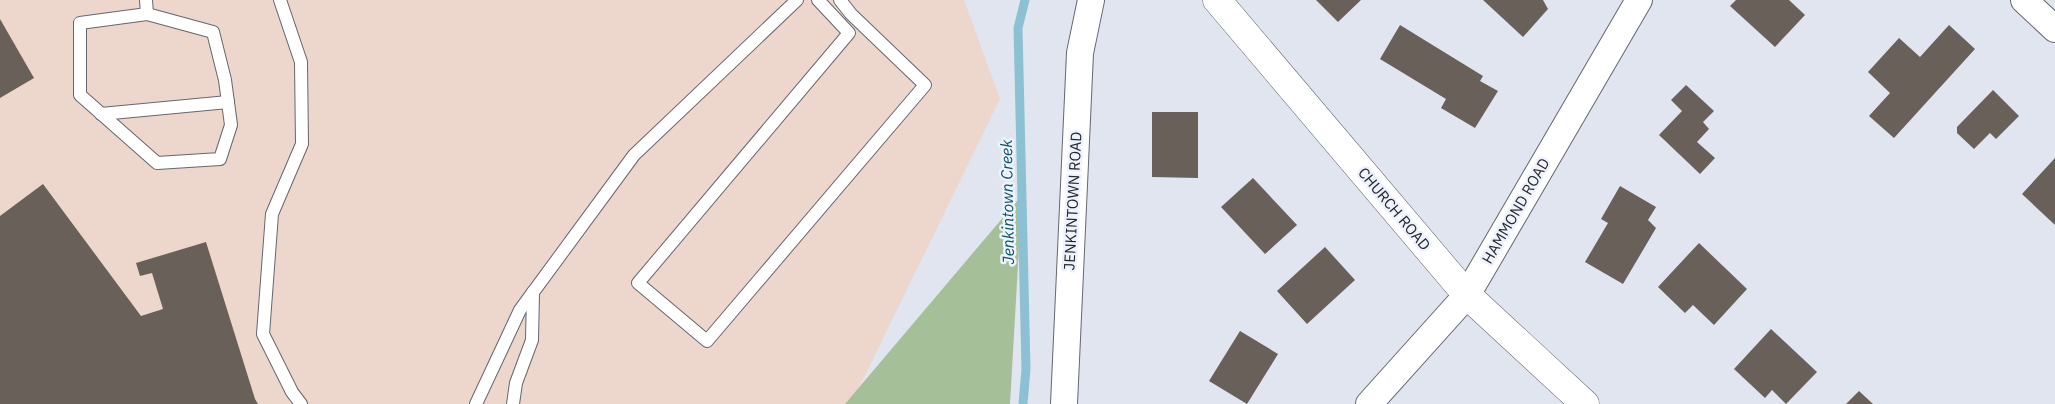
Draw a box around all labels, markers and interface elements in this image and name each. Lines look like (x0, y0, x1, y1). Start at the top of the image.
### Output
street label: JENKINTOWN ROAD (1059, 131, 1086, 271)
water label: Jenkintown Creek (996, 139, 1018, 265)
street label: HAMMOND ROAD (1478, 154, 1554, 267)
street label: CHURCH ROAD (1354, 163, 1435, 254)

